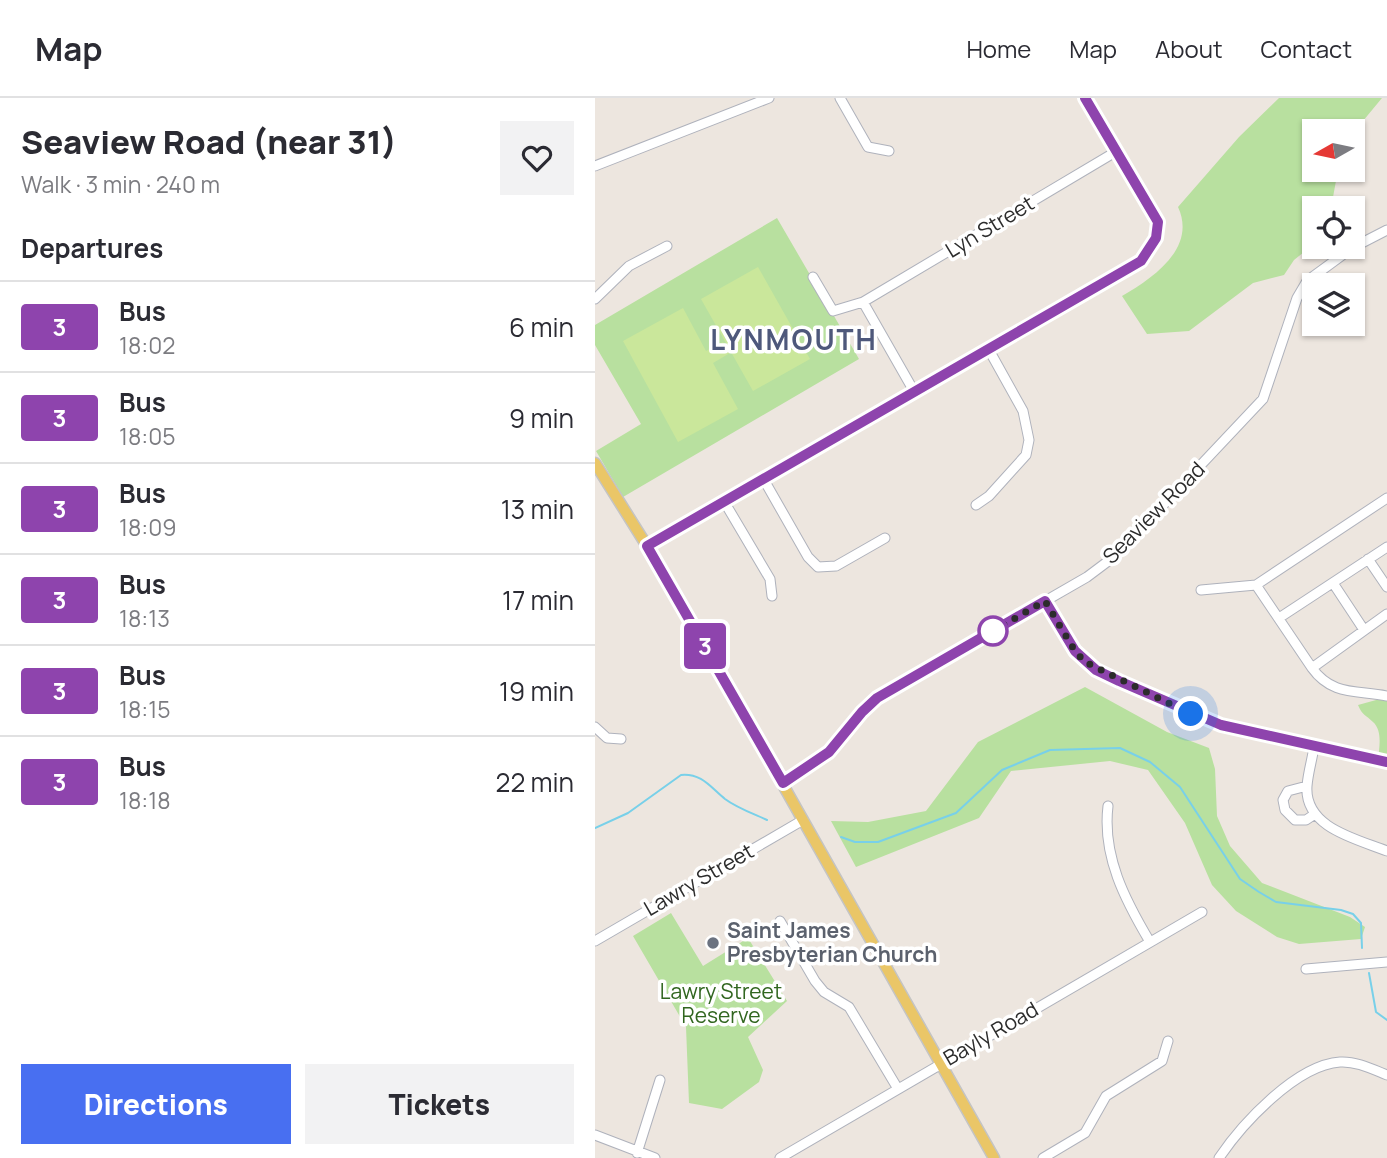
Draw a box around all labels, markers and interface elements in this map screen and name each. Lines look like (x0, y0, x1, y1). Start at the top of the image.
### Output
text: Map (35, 26, 103, 71)
text: Home (966, 32, 1031, 65)
text: Map (1069, 32, 1117, 65)
text: About (1155, 32, 1223, 65)
text: Contact (1261, 32, 1352, 65)
text: Seaview Road (near 31) (21, 119, 397, 164)
north arrow (1302, 119, 1365, 182)
map controls (1302, 119, 1365, 336)
button: heart (500, 121, 574, 195)
text: Walk · 3 min · 240 m (21, 168, 220, 200)
street label: Lyn Street (940, 189, 1039, 264)
button: locate (1302, 196, 1365, 259)
text: Departures (21, 230, 163, 266)
button: layers (1302, 273, 1365, 336)
text: Bus (119, 293, 166, 329)
text: 6 min (509, 309, 574, 345)
text: 3 (53, 310, 66, 343)
district label: LYNMOUTH (710, 320, 878, 358)
text: 18:02 (119, 329, 175, 361)
text: Bus (119, 384, 166, 420)
text: 9 min (509, 400, 574, 436)
text: 3 (53, 401, 66, 434)
text: 18:05 (119, 420, 176, 452)
street label: Seaview Road (1096, 455, 1210, 569)
text: Bus (119, 475, 166, 511)
text: 13 min (501, 491, 574, 527)
text: 3 (53, 492, 66, 525)
text: 18:09 (119, 511, 177, 543)
text: Bus (119, 566, 166, 602)
text: 17 min (502, 582, 574, 618)
text: 3 (53, 583, 66, 616)
text: 18:13 (119, 602, 170, 634)
unlabelled marker (978, 616, 1008, 646)
line badge: 3 (682, 623, 728, 669)
text: 3 (698, 629, 712, 662)
text: Bus (119, 657, 166, 693)
text: 19 min (499, 673, 574, 709)
text: 3 (53, 674, 66, 707)
text: 18:15 (119, 693, 170, 725)
your location (1173, 696, 1208, 731)
text: Bus (119, 748, 166, 784)
text: 22 min (496, 764, 574, 800)
text: 3 (53, 765, 66, 798)
text: 18:18 (119, 784, 171, 816)
street label: Lawry Street (638, 836, 759, 922)
place label: Saint James Presbyterian Church (727, 916, 937, 968)
marker: Saint James Presbyterian Church (705, 935, 721, 951)
park label: Lawry Street Reserve (660, 977, 782, 1029)
street label: Bayly Road (938, 995, 1043, 1071)
button: Directions (21, 1064, 291, 1144)
button: Tickets (305, 1064, 574, 1144)

